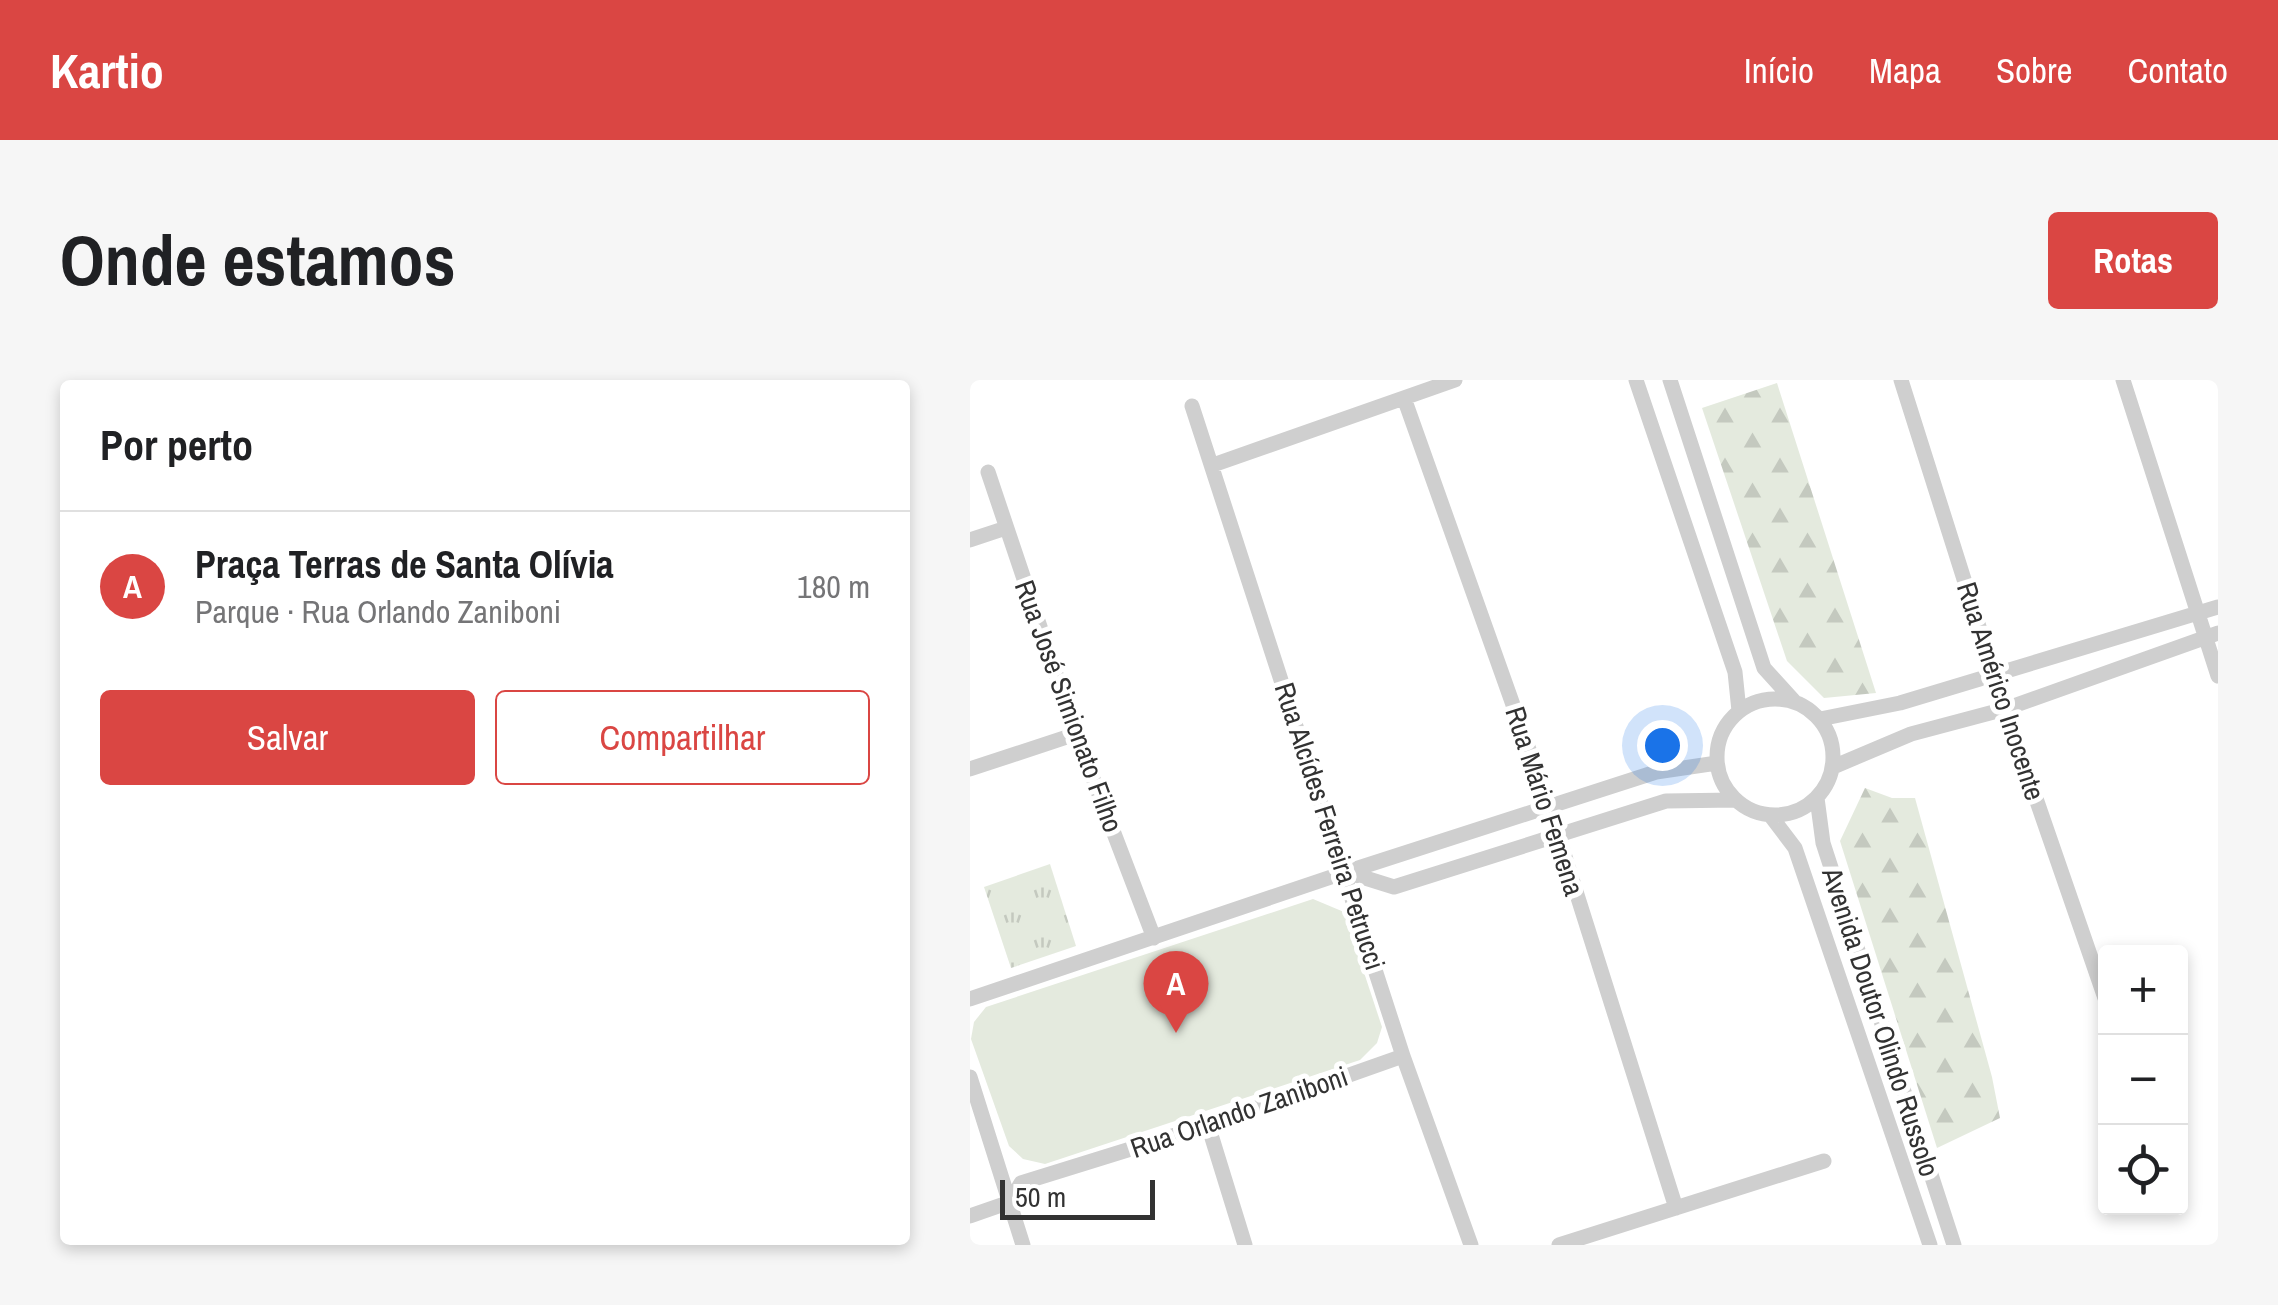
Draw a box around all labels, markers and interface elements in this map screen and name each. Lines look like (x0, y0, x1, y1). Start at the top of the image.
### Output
text: Kartio (50, 38, 164, 103)
text: Início (1744, 47, 1814, 94)
text: Mapa (1869, 47, 1941, 94)
text: Sobre (1996, 47, 2072, 94)
text: Contato (2127, 47, 2228, 94)
button: Rotas (2048, 212, 2218, 309)
text: Onde estamos (60, 213, 456, 307)
text: Por perto (100, 417, 253, 473)
text: Praça Terras de Santa Olívia (195, 539, 614, 590)
text: A (123, 565, 142, 608)
text: 180 m (797, 565, 870, 608)
street label: Rua José Simionato Filho (1006, 575, 1132, 837)
street label: Rua Américo Inocente (1948, 577, 2054, 805)
text: Parque · Rua Orlando Zaniboni (195, 590, 561, 633)
street label: Rua Alcídes Ferreira Petrucci (1266, 677, 1394, 975)
button: Salvar (100, 690, 475, 785)
button: Compartilhar (495, 690, 870, 785)
street label: Rua Mário Femena (1497, 702, 1594, 901)
your location (1637, 720, 1688, 771)
street label: Avenida Doutor Olindo Russolo (1813, 862, 1949, 1181)
map controls (2098, 945, 2188, 1215)
button: + (2098, 945, 2188, 1035)
pin: A (1144, 950, 1208, 1033)
button: − (2098, 1035, 2188, 1125)
street label: Rua Orlando Zaniboni (1125, 1057, 1353, 1167)
button: locate (2098, 1125, 2188, 1215)
scale bar (1000, 1175, 1155, 1220)
text: 50 m (1015, 1178, 1066, 1216)

